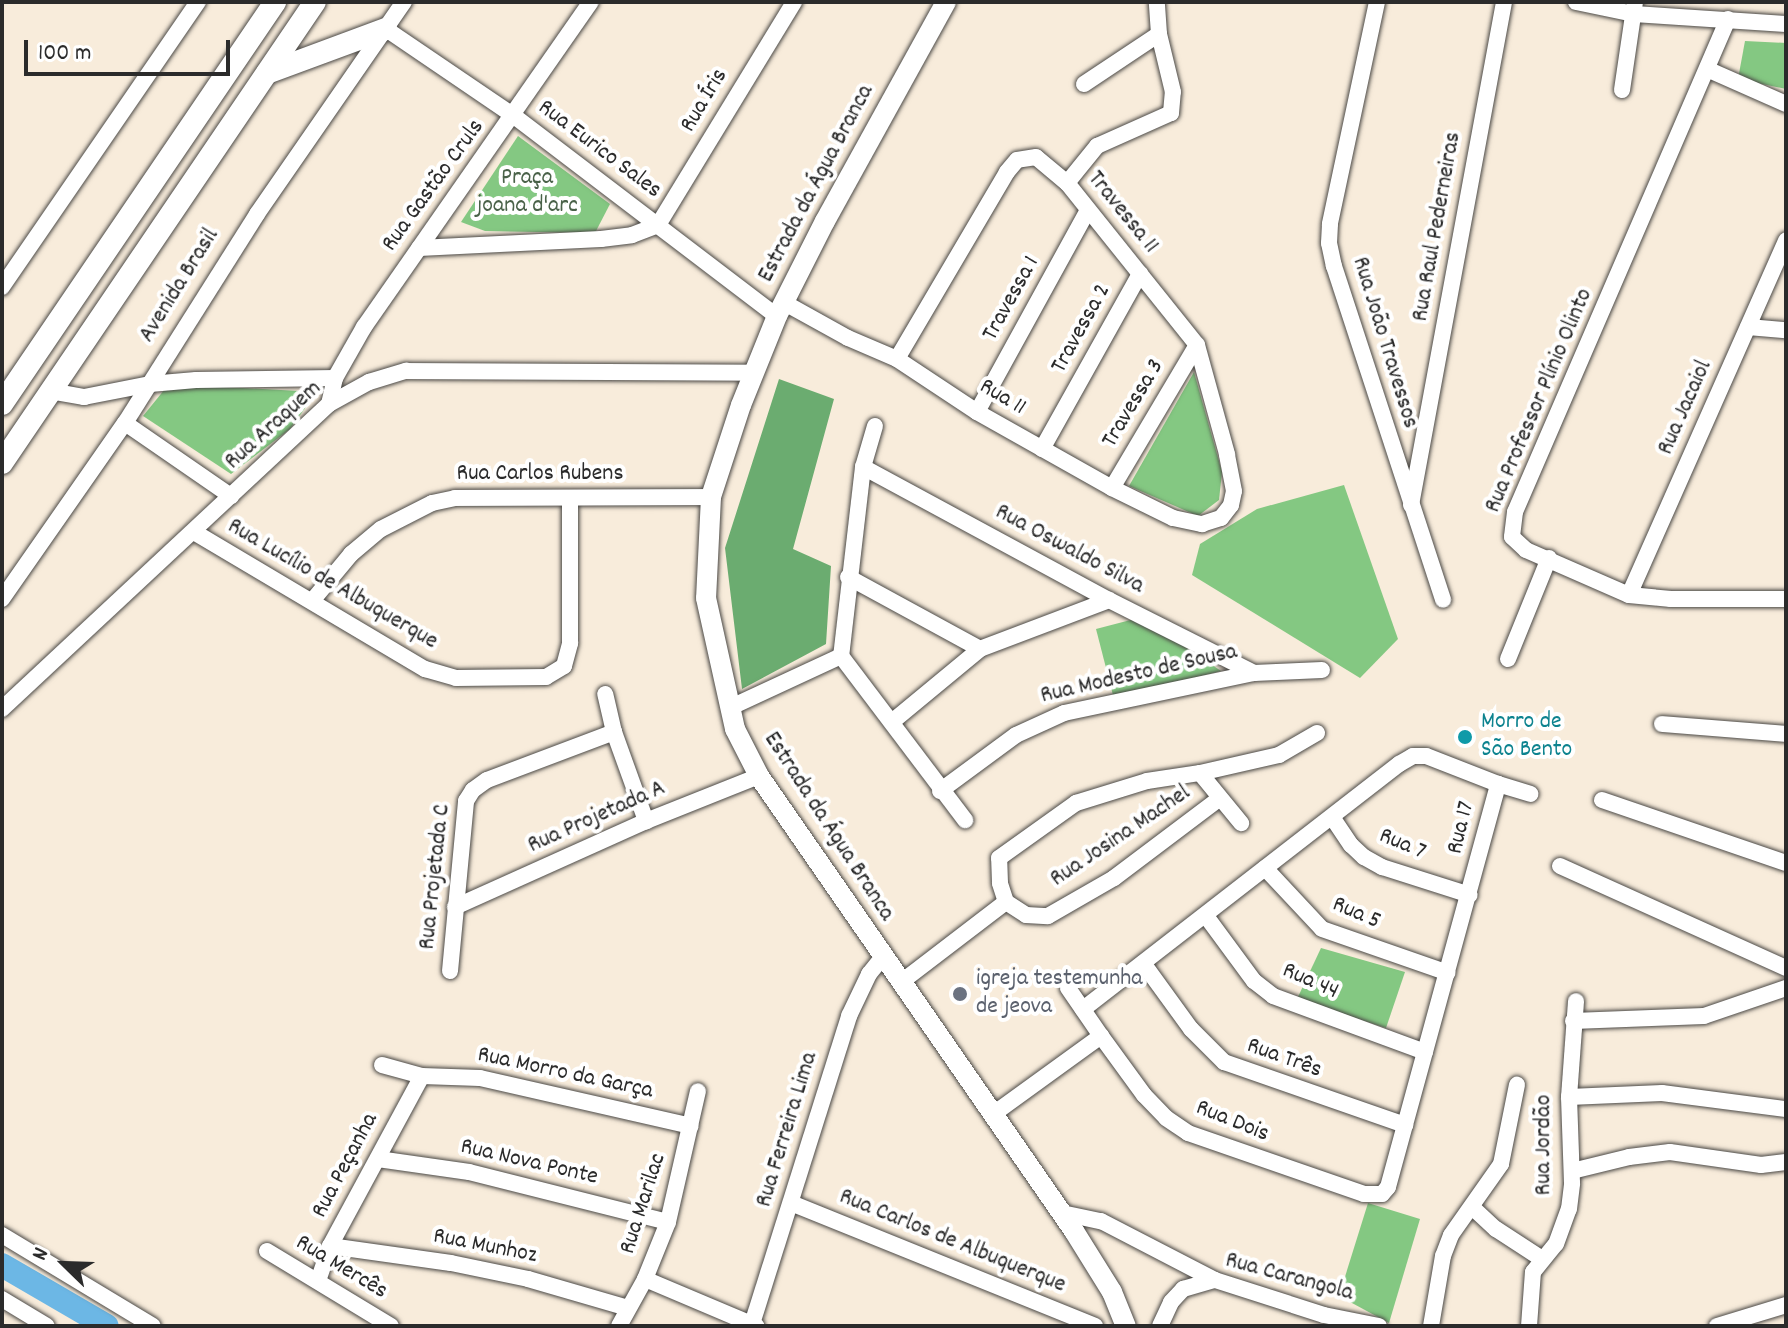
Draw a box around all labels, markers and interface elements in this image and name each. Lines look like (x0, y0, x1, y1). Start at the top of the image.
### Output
scale bar (28, 24, 234, 74)
text: 100 m (38, 37, 91, 71)
street label: Rua Íris (675, 64, 735, 138)
street label: Estrada da Água Branca (753, 80, 881, 288)
street label: Rua Eurico Sales (531, 94, 667, 206)
street label: Rua Gastão Cruls (376, 114, 492, 258)
street label: Rua Raul Pederneiras (1407, 130, 1469, 324)
park label: Praça joana d'arc (476, 165, 578, 221)
street label: Travessa 11 (1080, 166, 1164, 260)
street label: Avenida Brasil (134, 224, 226, 348)
street label: Travessa 1 (977, 252, 1047, 346)
street label: Rua João Travessos (1344, 254, 1424, 432)
street label: Travessa 2 (1046, 279, 1118, 379)
street label: Rua Professor Plínio Olinto (1480, 285, 1600, 517)
street label: Travessa 3 (1096, 355, 1172, 453)
street label: Rua Jacaiol (1652, 356, 1720, 460)
street label: Rua 11 (973, 373, 1031, 423)
street label: Rua Araquem (220, 375, 328, 477)
street label: Rua Carlos Rubens (457, 461, 623, 489)
street label: Rua Oswaldo Silva (990, 499, 1148, 601)
street label: Rua Lucílio de Albuquerque (222, 513, 442, 657)
street label: Rua Modesto de Sousa (1038, 638, 1240, 712)
place label: Morro de São Bento (1481, 709, 1572, 765)
street label: Estrada da Água Branca (756, 727, 900, 927)
marker: Morro de São Bento (1456, 728, 1474, 746)
street label: Rua Projetada A (524, 775, 670, 861)
street label: Rua Josina Machel (1045, 780, 1197, 894)
street label: Rua 17 (1442, 799, 1482, 857)
street label: Rua Projetada C (414, 803, 458, 951)
street label: Rua 7 (1374, 822, 1430, 868)
street label: Rua 5 (1327, 891, 1385, 937)
street label: Rua 44 (1277, 957, 1343, 1007)
place label: igreja testemunha de jeova (976, 966, 1143, 1022)
marker: igreja testemunha de jeova (951, 985, 969, 1003)
street label: Rua Três (1243, 1032, 1325, 1086)
street label: Rua Morro da Garça (475, 1041, 655, 1107)
street label: Rua Ferreira Lima (751, 1049, 825, 1211)
street label: Rua Dois (1191, 1094, 1273, 1150)
street label: Rua Jordão (1531, 1094, 1559, 1196)
street label: Rua Peçanha (306, 1109, 386, 1223)
street label: Rua Nova Ponte (457, 1133, 601, 1193)
street label: Rua Marilac (614, 1150, 674, 1258)
street label: Rua Carlos de Albuquerque (835, 1183, 1069, 1301)
street label: Rua Munhoz (431, 1223, 539, 1271)
north arrow (24, 1224, 104, 1304)
street label: Rua Mercês (290, 1229, 392, 1307)
text: N (25, 1243, 58, 1265)
street label: Rua Carangola (1222, 1247, 1356, 1309)

